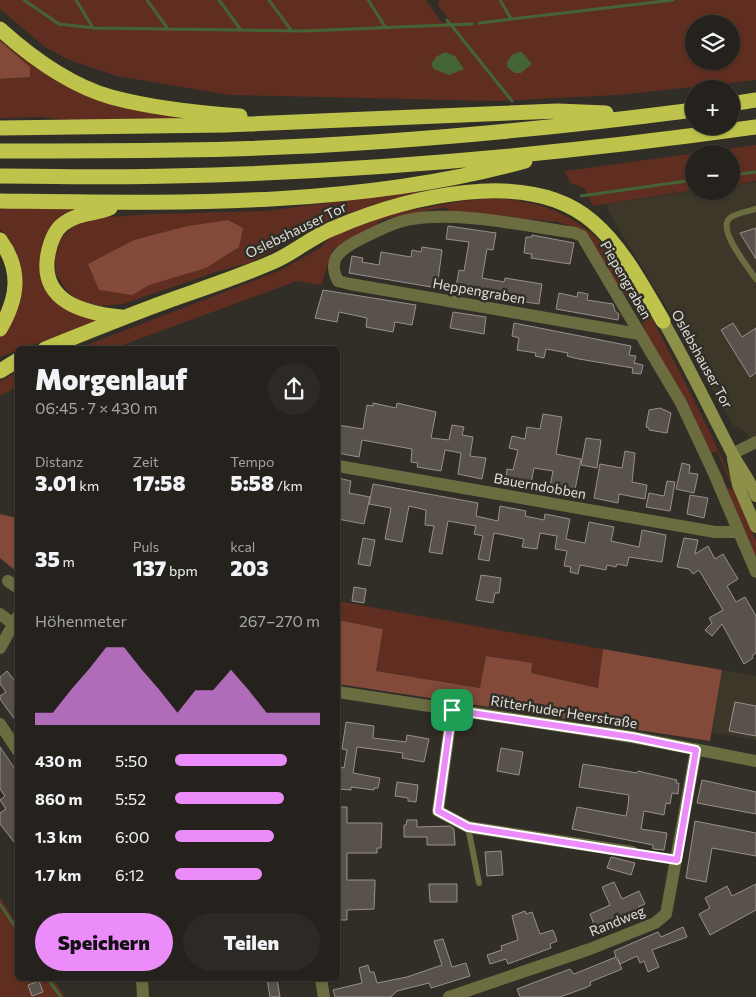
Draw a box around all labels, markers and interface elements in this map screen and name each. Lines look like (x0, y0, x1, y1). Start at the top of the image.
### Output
map controls (685, 15, 740, 200)
button: layers (685, 15, 740, 70)
button: + (685, 80, 740, 135)
button: − (685, 145, 740, 200)
street label: Oslebshauser Tor (242, 198, 349, 261)
street label: Piepengraben (597, 238, 656, 322)
street label: Heppengraben (431, 274, 527, 307)
street label: Oslebshauser Tor (668, 306, 737, 411)
text: Morgenlauf (35, 362, 187, 396)
button: share (268, 363, 320, 415)
text: 06:45 · 7 × 430 m (35, 398, 157, 417)
text: Distanz (35, 453, 83, 470)
text: Zeit (133, 453, 159, 470)
text: Tempo (230, 453, 274, 470)
street label: Bauerndobben (493, 469, 588, 502)
text: 3.01 (35, 470, 77, 495)
text: 17:58 (133, 470, 186, 495)
text: 5:58 (230, 470, 274, 495)
text: km (77, 477, 99, 494)
text: /km (274, 477, 303, 494)
text: Puls (133, 538, 159, 555)
text: kcal (230, 538, 255, 555)
text: 35 (35, 546, 60, 571)
text: m (60, 553, 75, 570)
text: 137 (133, 555, 166, 580)
text: 203 (230, 555, 269, 580)
text: bpm (166, 562, 198, 579)
text: Höhenmeter (35, 611, 127, 630)
text: 267–270 m (239, 611, 320, 630)
pin (431, 689, 473, 731)
street label: Ritterhuder Heerstraße (490, 692, 639, 731)
icon: arrive (438, 696, 466, 724)
text: 430 m (35, 751, 82, 770)
text: 5:50 (115, 751, 148, 770)
text: 860 m (35, 789, 82, 808)
text: 5:52 (115, 789, 146, 808)
text: 1.3 km (35, 827, 82, 846)
text: 6:00 (115, 827, 149, 846)
text: 1.7 km (35, 865, 81, 884)
text: 6:12 (115, 865, 144, 884)
street label: Randweg (586, 902, 648, 939)
button: Speichern (35, 913, 173, 971)
button: Teilen (183, 913, 320, 971)

